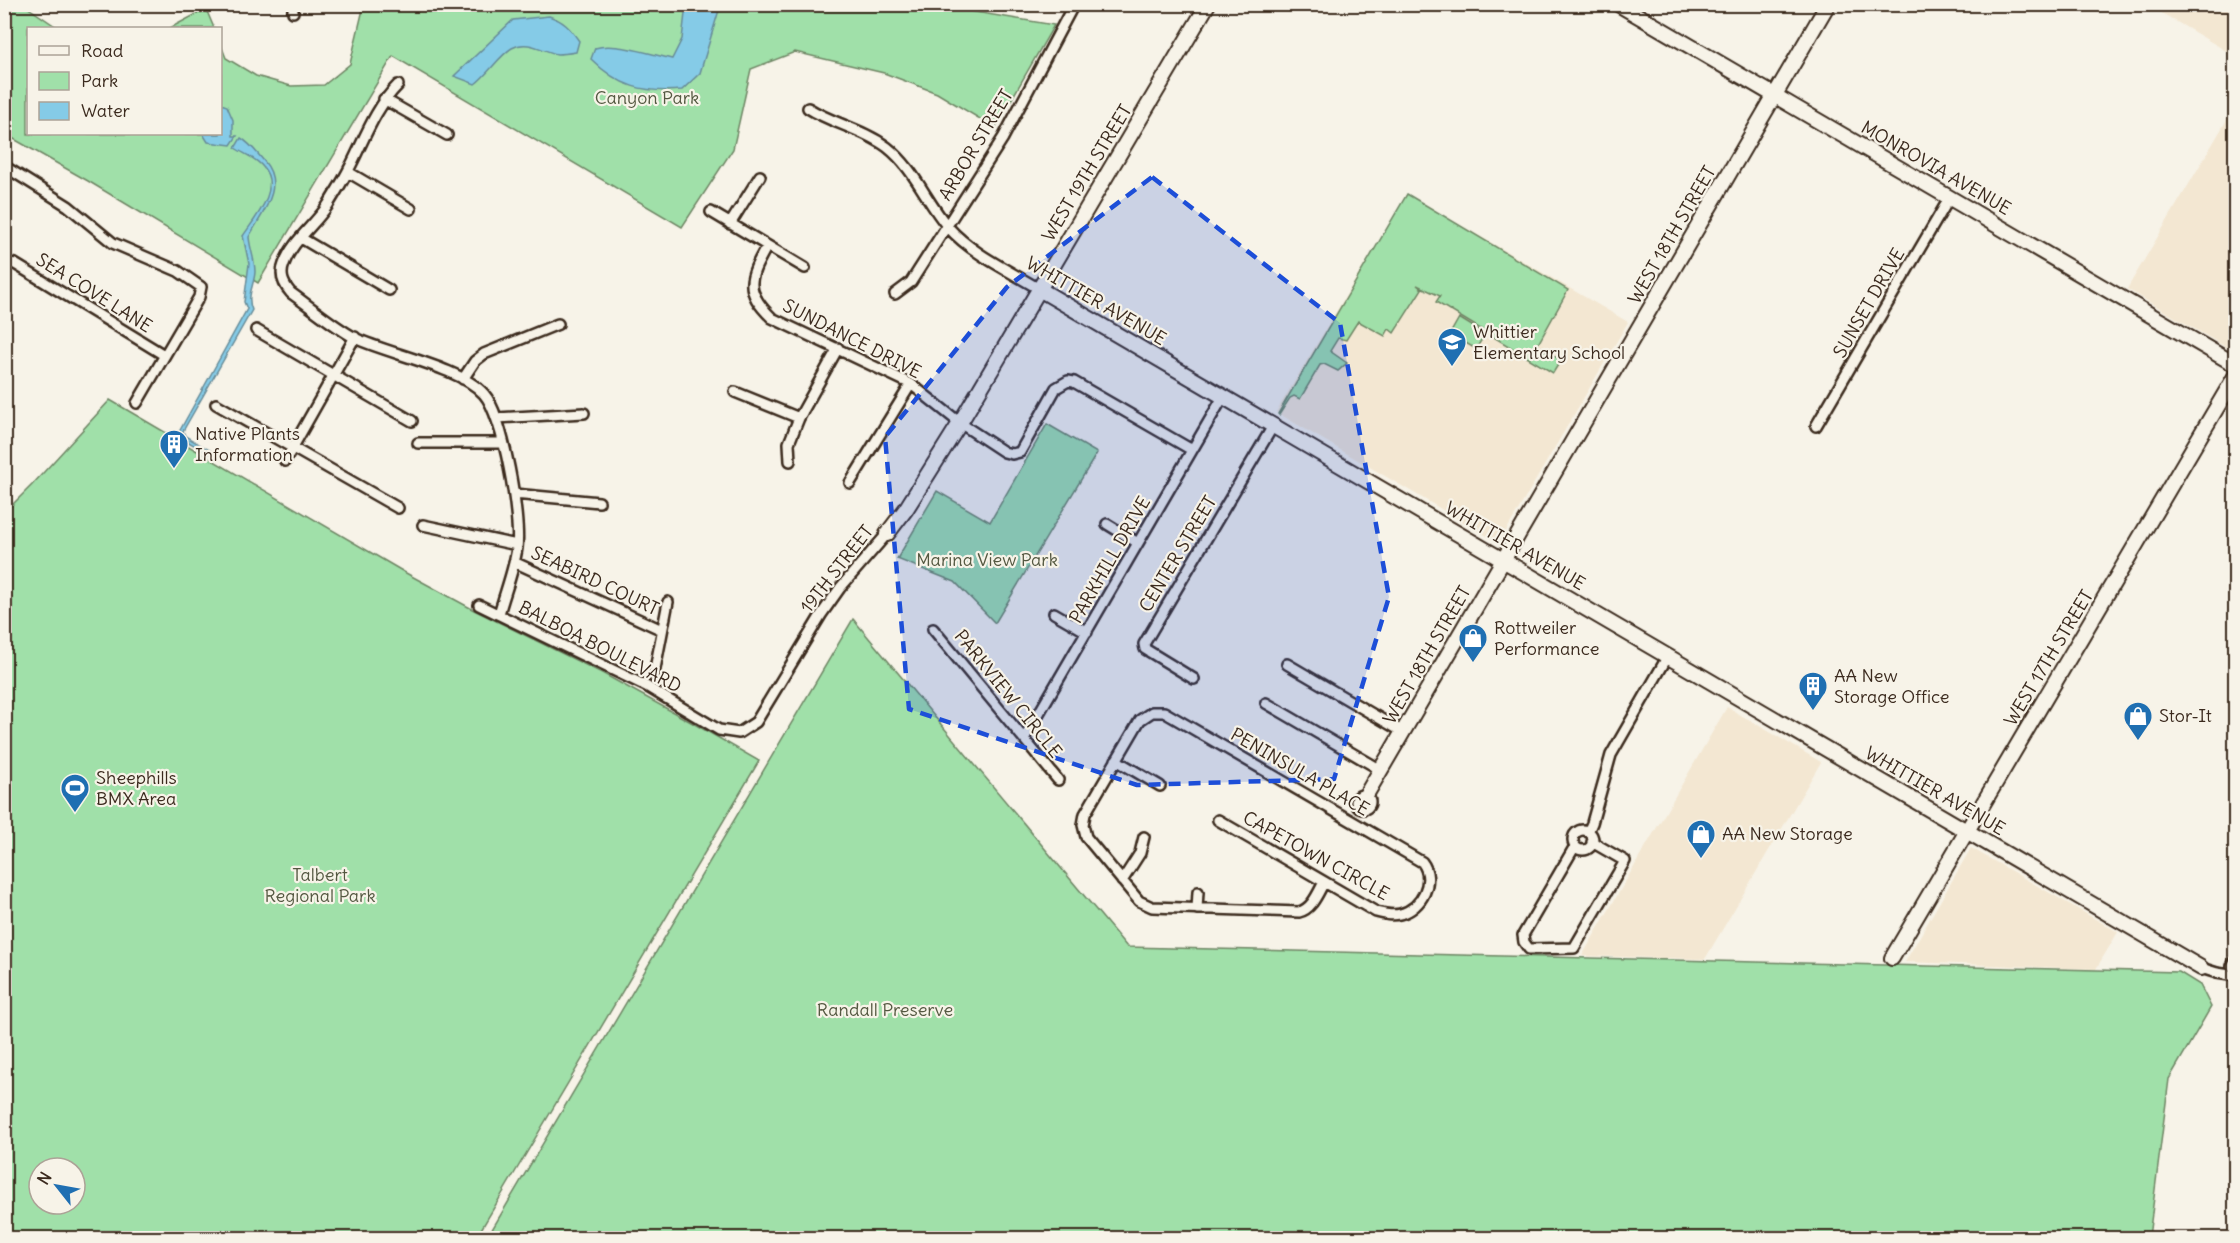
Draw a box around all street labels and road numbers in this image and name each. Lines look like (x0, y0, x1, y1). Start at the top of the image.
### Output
street label: ARBOR STREET (933, 85, 1018, 205)
street label: WEST 19TH STREET (1037, 100, 1137, 245)
street label: MONROVIA AVENUE (1857, 115, 2015, 220)
street label: WEST 18TH STREET (1623, 162, 1720, 308)
street label: SUNSET DRIVE (1828, 244, 1909, 362)
street label: SEA COVE LANE (32, 248, 156, 337)
street label: WHITTIER AVENUE (1022, 251, 1171, 350)
street label: SUNDANCE DRIVE (779, 294, 925, 383)
street label: CENTER STREET (1134, 491, 1221, 616)
street label: PARKHILL DRIVE (1064, 492, 1155, 627)
street label: WHITTIER AVENUE (1441, 496, 1590, 595)
street label: 19TH STREET (795, 520, 878, 617)
street label: SEABIRD COURT (528, 541, 663, 620)
street label: WEST 18TH STREET (1378, 582, 1475, 728)
street label: WEST 17TH STREET (1999, 586, 2098, 730)
street label: BALBOA BOULEVARD (515, 596, 685, 698)
street label: PARKVIEW CIRCLE (950, 625, 1067, 762)
street label: PENINSULA PLACE (1227, 722, 1374, 821)
street label: WHITTIER AVENUE (1861, 741, 2010, 840)
street label: CAPETOWN CIRCLE (1239, 806, 1393, 905)

